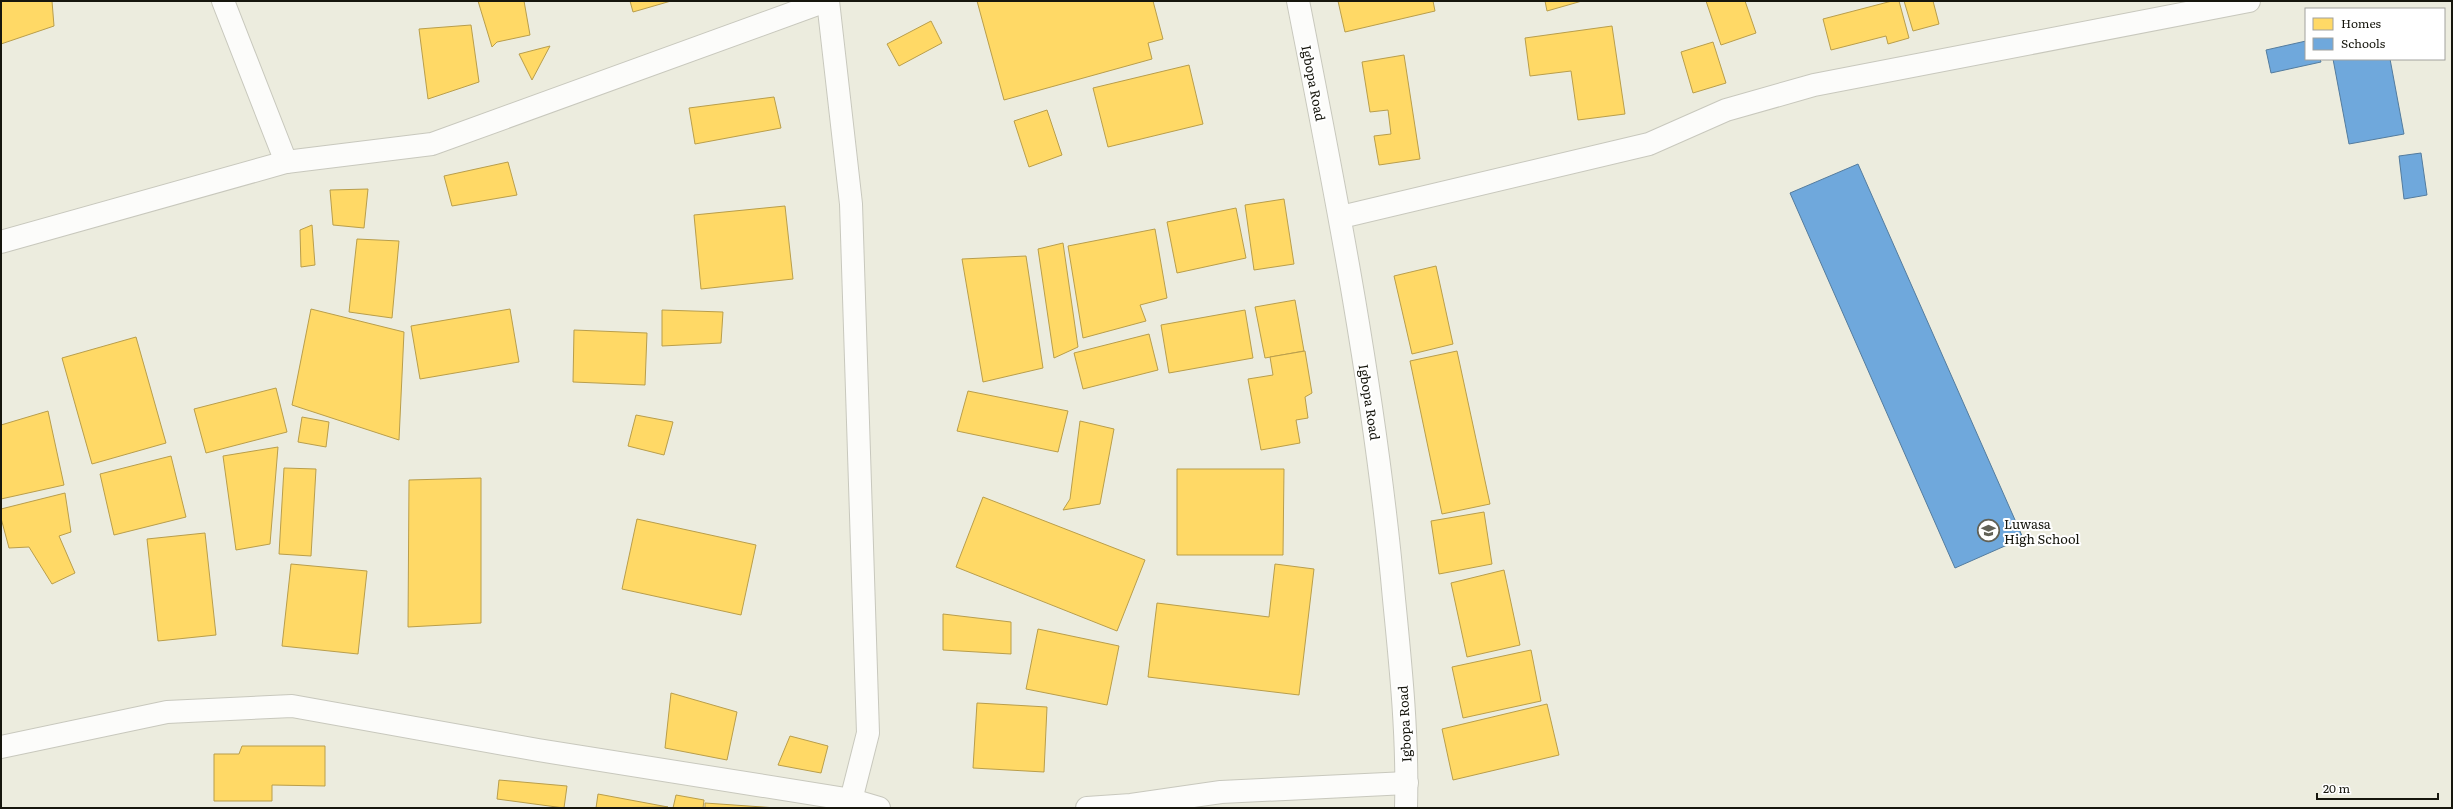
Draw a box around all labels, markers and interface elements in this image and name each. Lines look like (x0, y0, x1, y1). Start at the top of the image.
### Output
legend (2305, 8, 2445, 60)
text: Homes (2341, 14, 2381, 32)
text: Schools (2341, 34, 2386, 52)
street label: Igbopa Road (1297, 43, 1331, 123)
street label: Igbopa Road (1355, 363, 1385, 442)
place label: Luwasa High School (2004, 514, 2080, 548)
school or university icon: Luwasa High School (1976, 517, 2002, 543)
street label: Igbopa Road (1392, 685, 1415, 763)
scale bar (2317, 775, 2438, 801)
text: 20 m (2323, 779, 2350, 797)

